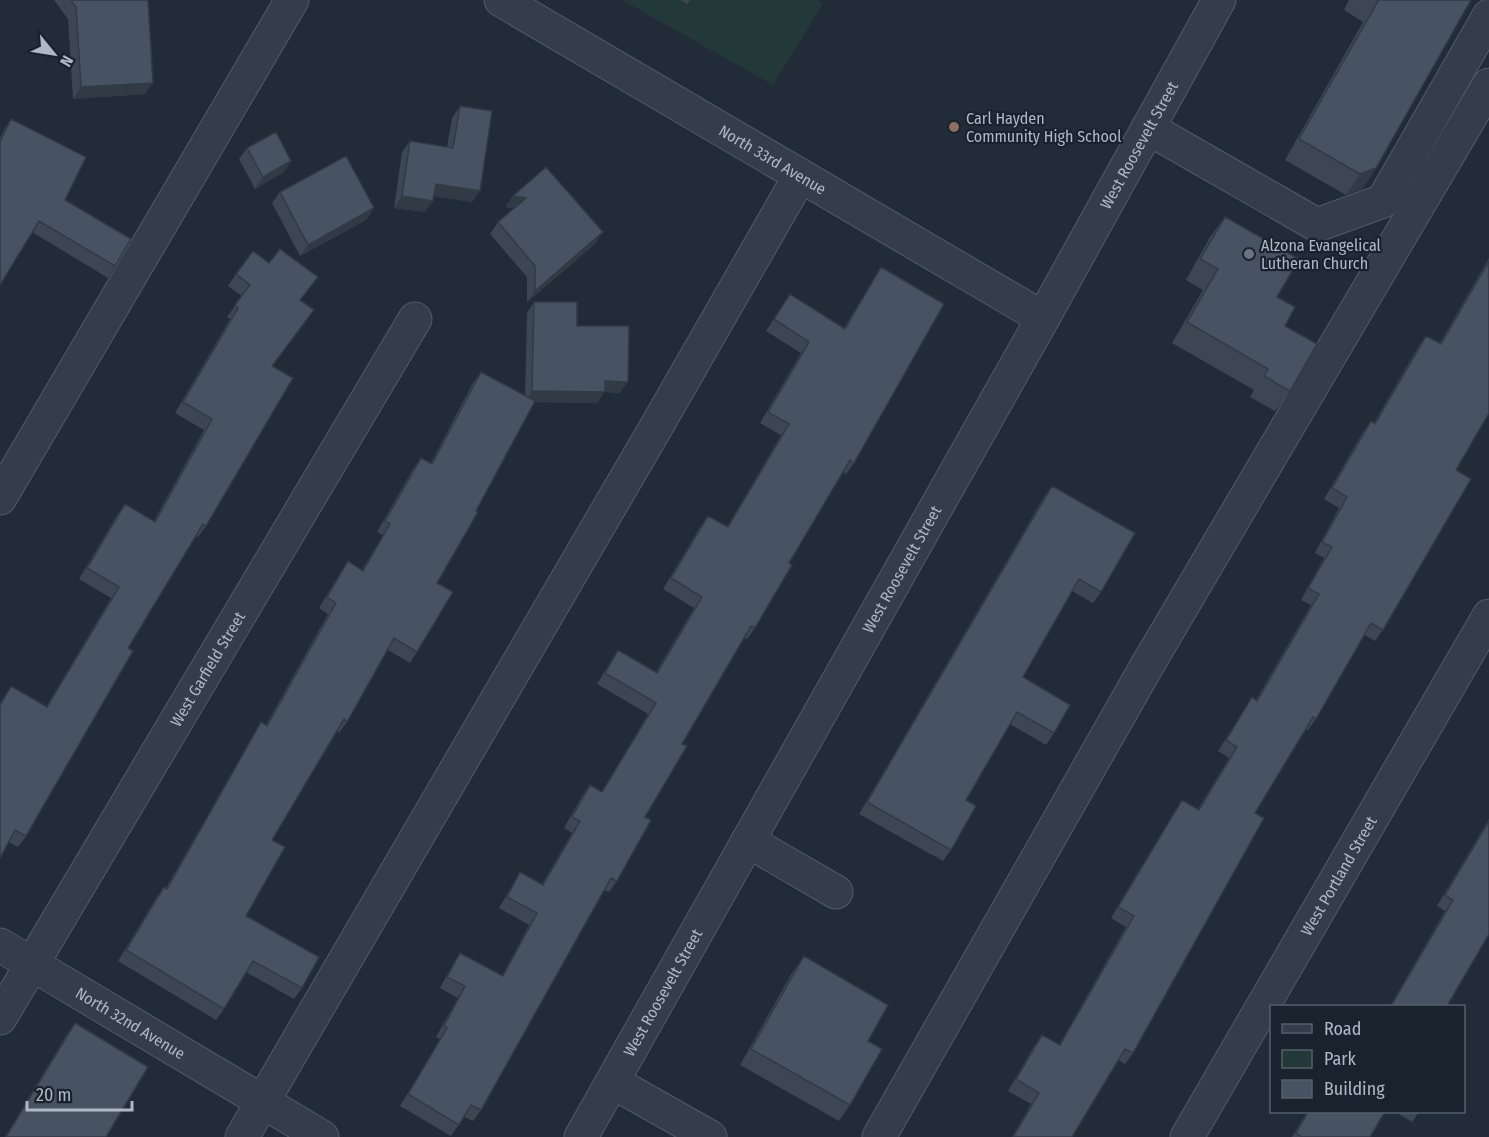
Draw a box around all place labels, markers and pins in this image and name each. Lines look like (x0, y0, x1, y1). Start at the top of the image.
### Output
place label: Carl Hayden Community High School (966, 109, 1121, 146)
marker: Carl Hayden Community High School (947, 120, 961, 134)
place label: Alzona Evangelical Lutheran Church (1261, 236, 1381, 273)
marker: Alzona Evangelical Lutheran Church (1242, 247, 1256, 261)

